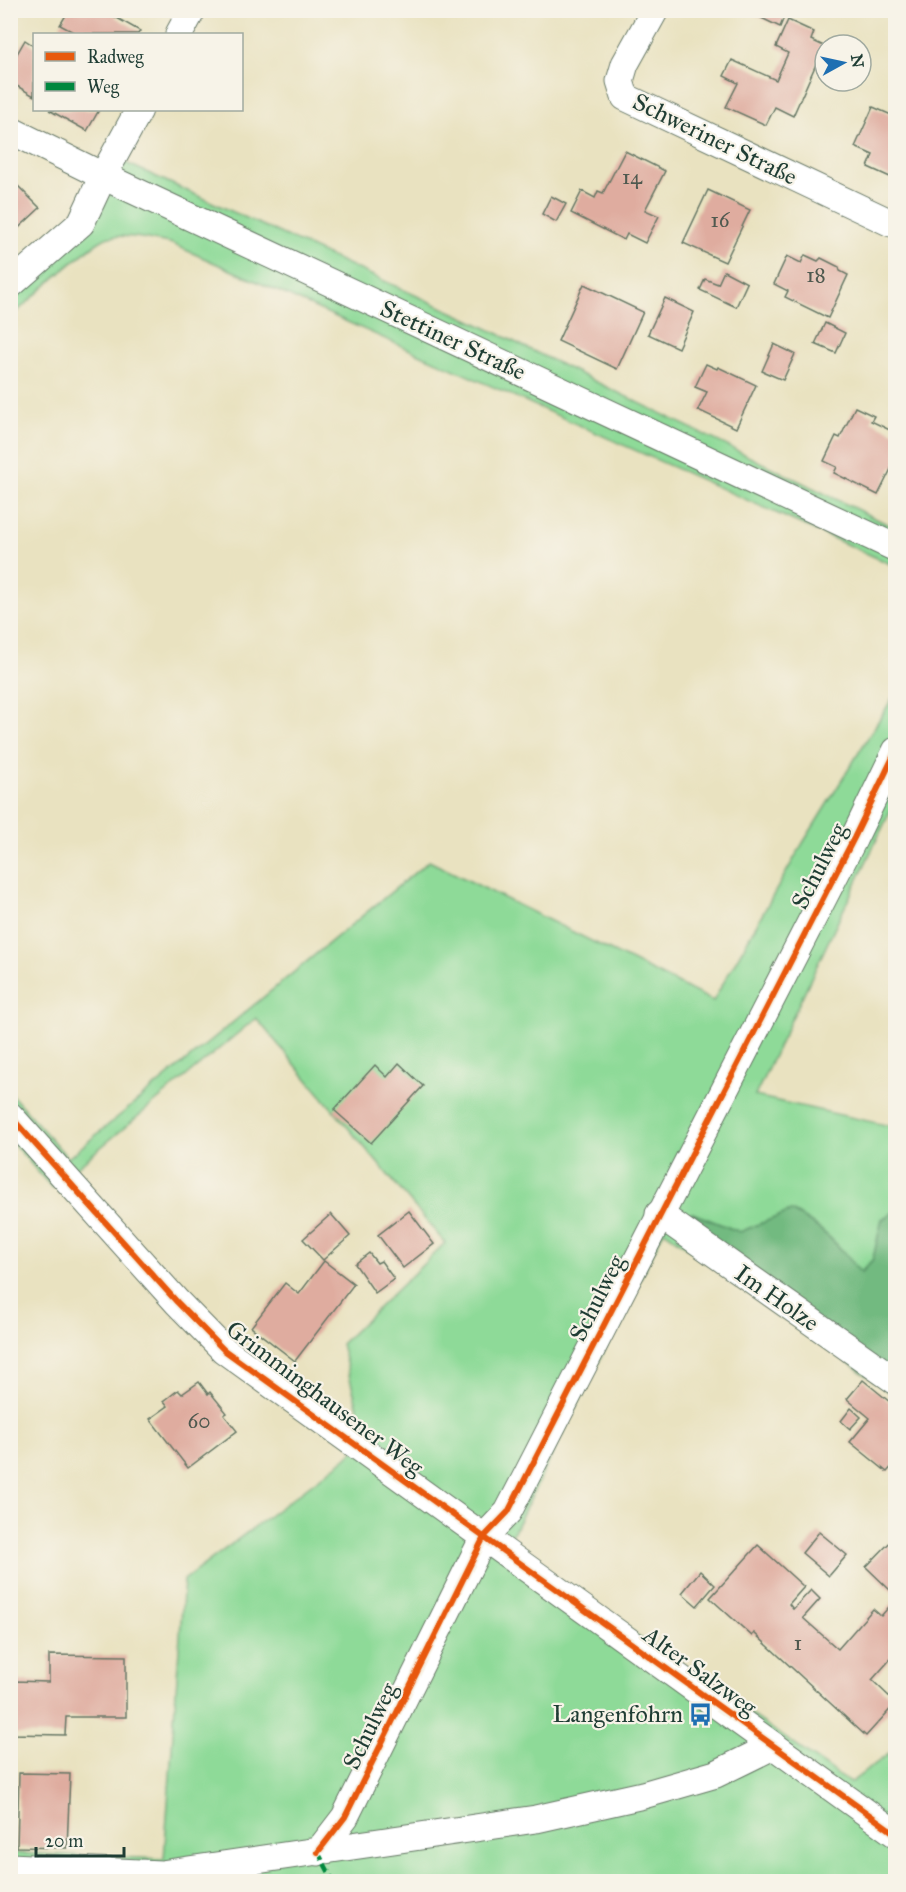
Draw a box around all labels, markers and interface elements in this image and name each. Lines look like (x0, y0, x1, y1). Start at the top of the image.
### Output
legend (33, 33, 243, 111)
north arrow (813, 33, 873, 93)
text: Radweg (87, 46, 144, 69)
text: N (847, 53, 868, 69)
text: Weg (87, 76, 120, 99)
street label: Schweriner Straße (628, 86, 802, 192)
house number: 14 (622, 164, 643, 190)
house number: 16 (710, 207, 731, 233)
house number: 18 (806, 262, 826, 288)
street label: Stettiner Straße (376, 293, 530, 387)
street label: Schulweg (785, 817, 854, 914)
street label: Schulweg (563, 1249, 632, 1346)
street label: Im Holze (729, 1258, 825, 1338)
street label: Grimminghausener Weg (220, 1314, 430, 1483)
house number: 60 (188, 1408, 211, 1434)
street label: Alter Salzweg (636, 1619, 763, 1723)
house number: 1 (794, 1630, 802, 1656)
street label: Schulweg (336, 1677, 404, 1774)
place label: Langenfohrn (553, 1699, 683, 1729)
bus stop icon: Langenfohrn (688, 1701, 714, 1727)
scale bar (36, 1820, 124, 1858)
text: 20 m (45, 1830, 83, 1852)

